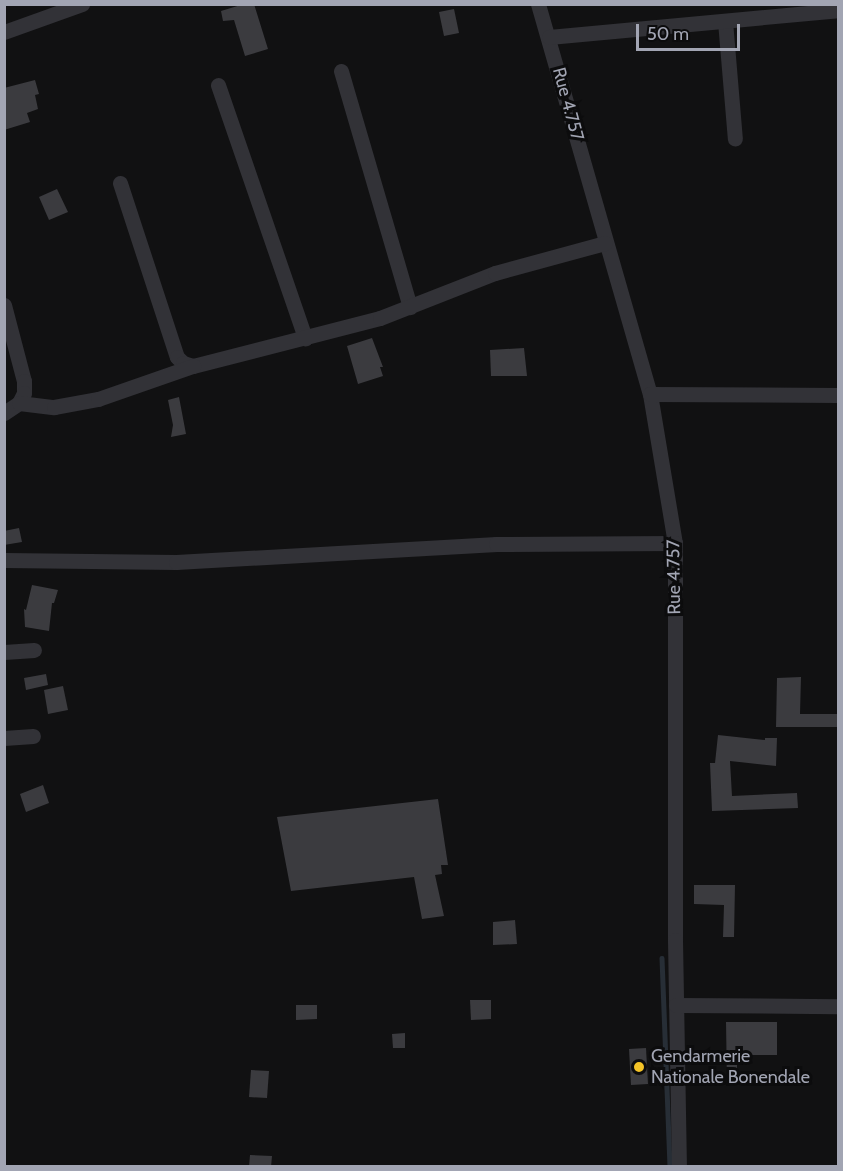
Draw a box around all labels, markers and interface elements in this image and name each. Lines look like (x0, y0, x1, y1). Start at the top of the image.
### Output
scale bar (639, 12, 742, 50)
text: 50 m (647, 23, 689, 45)
street label: Rue 4.757 (548, 65, 588, 143)
street label: Rue 4.757 (663, 539, 685, 615)
place label: Gendarmerie Nationale Bonendale (651, 1046, 810, 1088)
marker: Gendarmerie Nationale Bonendale (632, 1060, 646, 1074)

